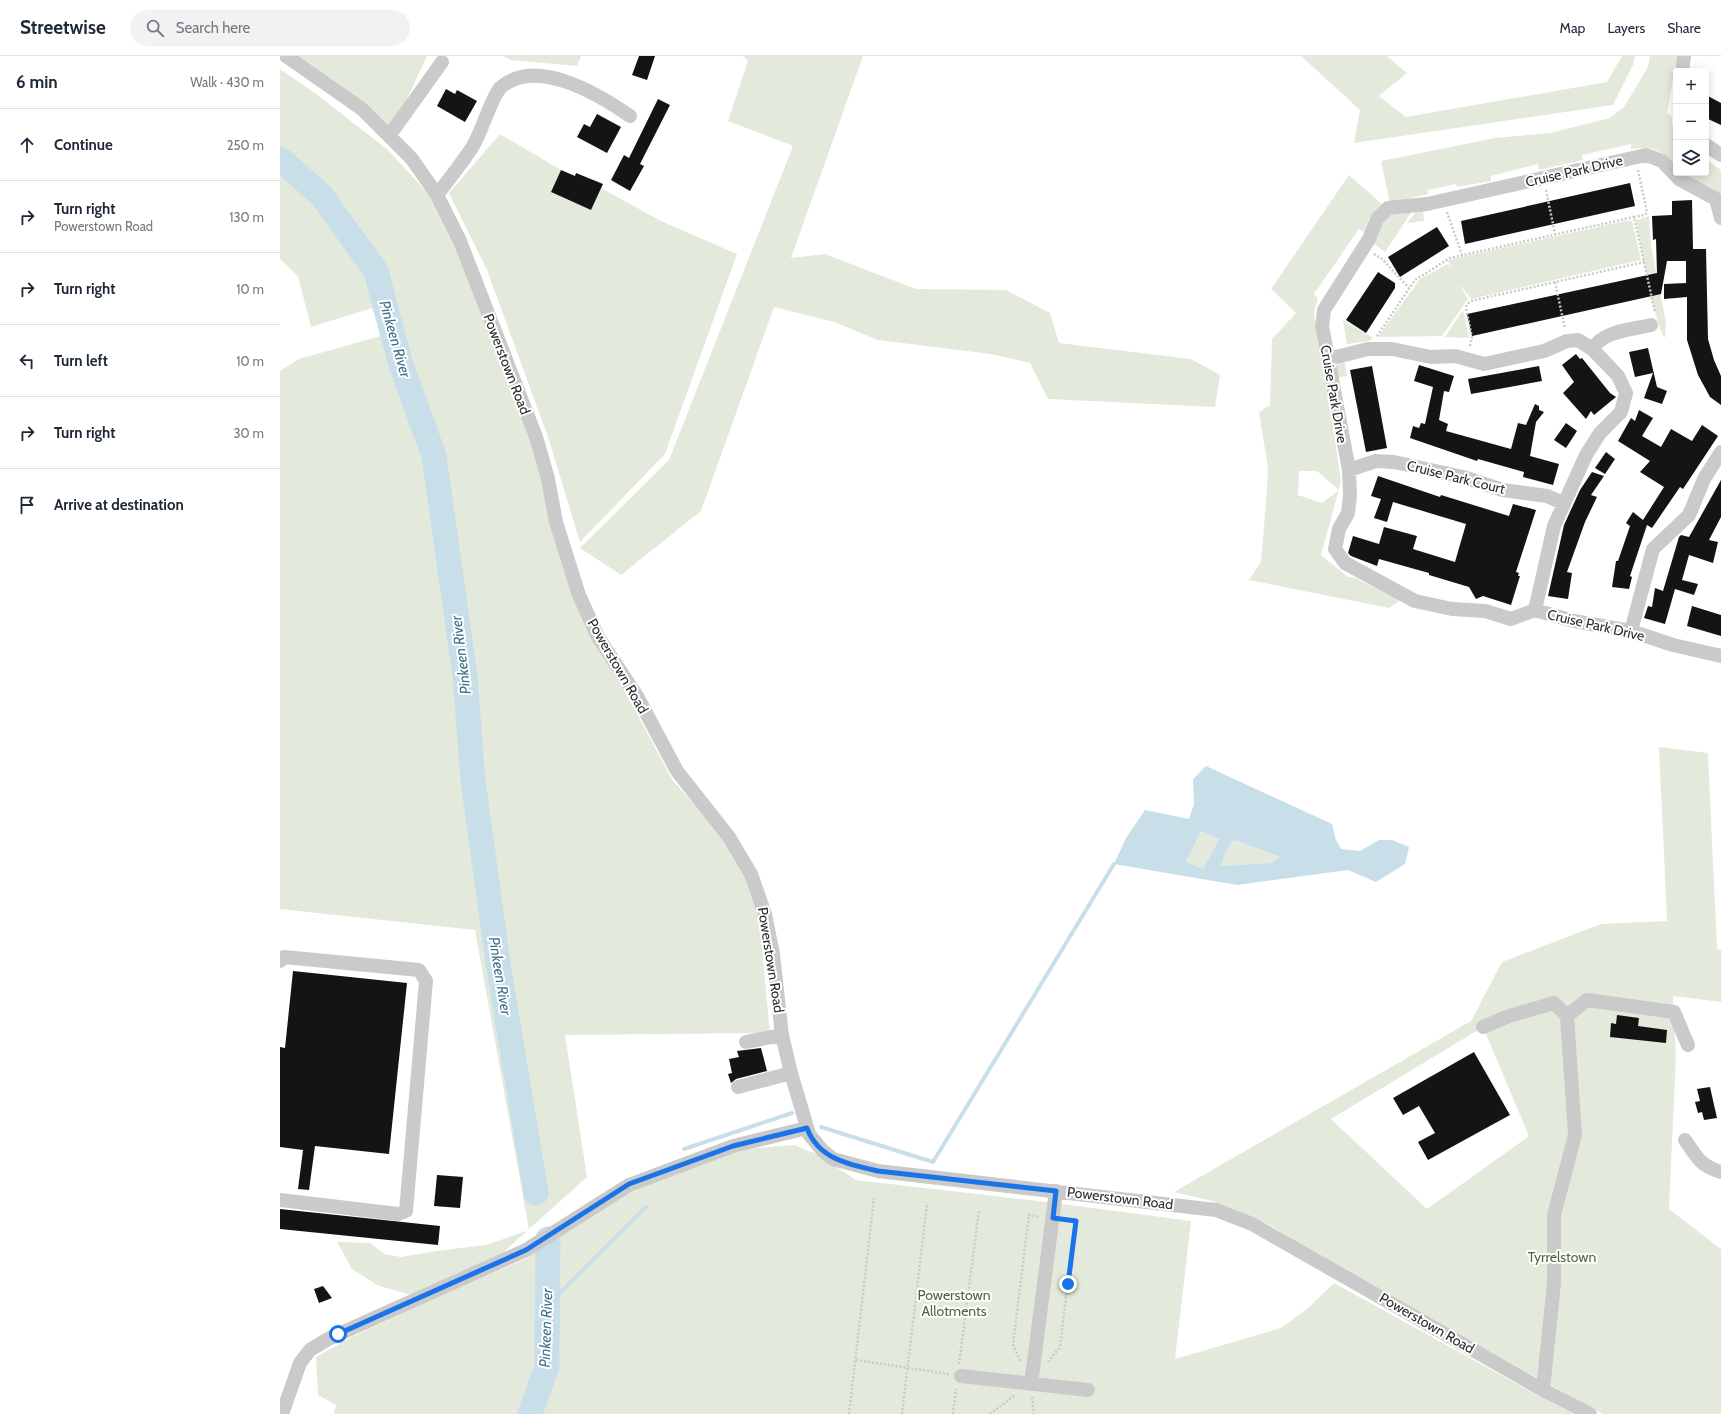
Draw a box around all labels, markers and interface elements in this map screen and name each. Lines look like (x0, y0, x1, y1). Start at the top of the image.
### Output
search box (130, 10, 410, 46)
text: Streetwise (20, 16, 106, 39)
icon: search (144, 17, 166, 39)
text: Search here (176, 19, 250, 37)
text: Map (1560, 19, 1585, 37)
text: Layers (1607, 19, 1645, 37)
text: Share (1667, 19, 1701, 37)
map controls (1673, 68, 1709, 176)
button: + (1673, 68, 1709, 104)
text: 6 min (16, 72, 58, 92)
text: Walk · 430 m (190, 74, 264, 90)
button: − (1673, 104, 1709, 140)
icon: ahead (16, 134, 38, 156)
text: Continue (54, 136, 113, 154)
text: 250 m (227, 137, 264, 153)
button: layers (1673, 140, 1709, 176)
street label: Cruise Park Drive (1524, 151, 1624, 191)
text: Turn right (54, 200, 115, 218)
icon: right (16, 206, 38, 228)
text: 130 m (229, 209, 264, 225)
text: Powerstown Road (54, 218, 153, 234)
icon: right (16, 278, 38, 300)
text: Turn right (54, 280, 115, 298)
text: 10 m (236, 281, 264, 297)
water label: Pinkeen River (375, 298, 415, 381)
street label: Powerstown Road (479, 311, 535, 417)
street label: Cruise Park Drive (1317, 344, 1351, 444)
icon: left (16, 350, 38, 372)
text: Turn left (54, 352, 108, 370)
text: 10 m (236, 353, 264, 369)
icon: right (16, 422, 38, 444)
text: Turn right (54, 424, 115, 442)
text: 30 m (234, 425, 264, 441)
street label: Cruise Park Court (1405, 456, 1507, 498)
icon: arrive (16, 494, 38, 516)
text: Arrive at destination (54, 496, 184, 514)
street label: Cruise Park Drive (1546, 605, 1646, 645)
water label: Pinkeen River (447, 613, 475, 695)
street label: Powerstown Road (584, 615, 652, 717)
street label: Powerstown Road (754, 906, 788, 1014)
water label: Pinkeen River (485, 935, 515, 1018)
street label: Powerstown Road (1066, 1183, 1174, 1213)
park label: Tyrrelstown (1528, 1248, 1596, 1266)
route end (1059, 1275, 1077, 1293)
park label: Powerstown Allotments (917, 1286, 991, 1320)
water label: Pinkeen River (536, 1287, 556, 1368)
street label: Powerstown Road (1376, 1289, 1478, 1357)
route start (329, 1325, 347, 1343)

